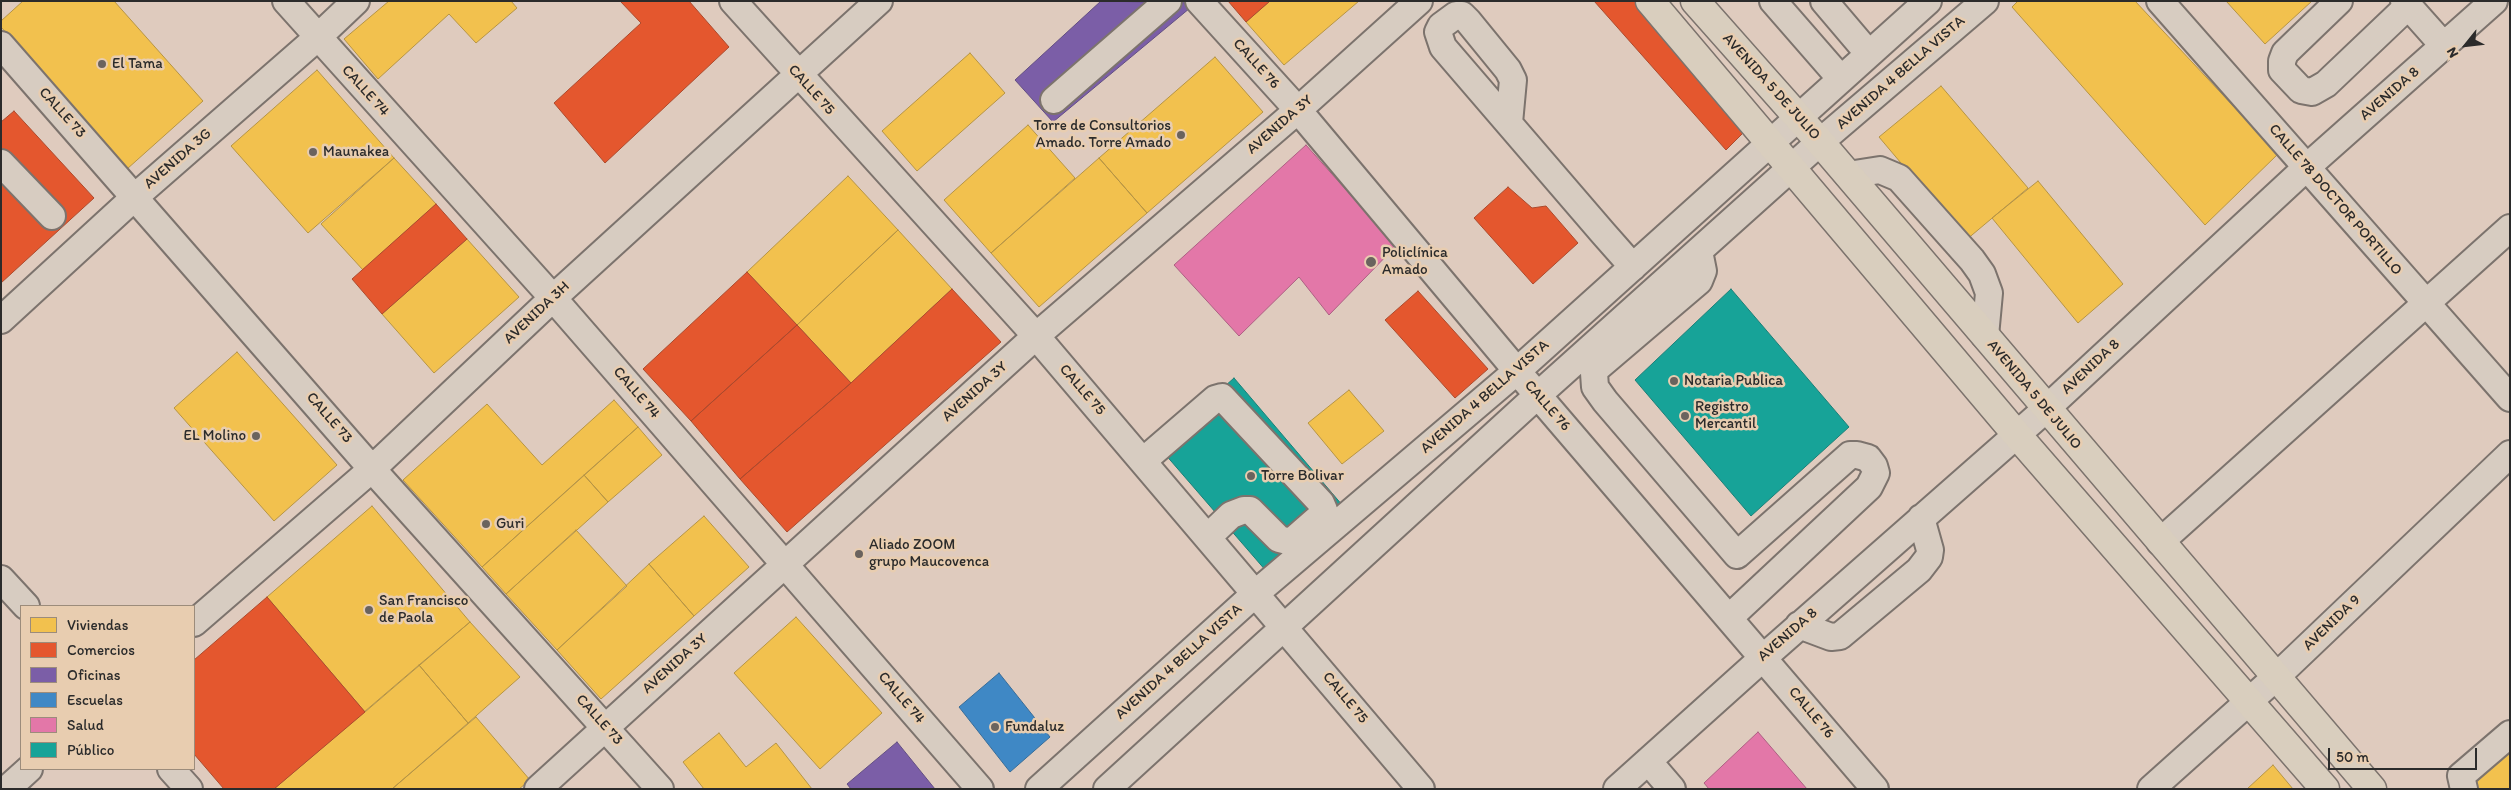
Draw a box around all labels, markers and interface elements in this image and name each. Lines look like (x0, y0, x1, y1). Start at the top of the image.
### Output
street label: AVENIDA 4 BELLA VISTA (1833, 12, 1969, 134)
north arrow (2441, 20, 2491, 70)
street label: AVENIDA 5 DE JULIO (1718, 30, 1824, 144)
street label: CALLE 76 (1229, 35, 1283, 93)
text: N (2443, 44, 2462, 61)
place label: El Tama (112, 55, 163, 73)
marker: El Tama (96, 58, 108, 70)
street label: CALLE 75 (784, 61, 838, 119)
street label: CALLE 74 (337, 62, 393, 120)
street label: AVENIDA 8 (2357, 63, 2423, 125)
street label: CALLE 73 (35, 84, 89, 142)
street label: AVENIDA 3Y (1243, 91, 1317, 159)
place label: Torre de Consultorios Amado. Torre Amado (1034, 117, 1171, 152)
street label: CALLE 78 DOCTOR PORTILLO (2264, 121, 2406, 279)
street label: AVENIDA 3G (141, 125, 215, 193)
marker: Torre de Consultorios Amado. Torre Amado (1175, 129, 1187, 141)
place label: Maunakea (323, 143, 389, 161)
marker: Maunakea (307, 146, 319, 158)
place label: Policlínica Amado (1382, 244, 1448, 279)
marker: Policlínica Amado (1364, 255, 1378, 269)
street label: AVENIDA 3H (500, 278, 574, 348)
street label: AVENIDA 8 (2058, 335, 2124, 399)
street label: AVENIDA 4 BELLA VISTA (1417, 336, 1553, 458)
street label: AVENIDA 5 DE JULIO (1983, 337, 2085, 453)
street label: AVENIDA 3Y (939, 358, 1011, 426)
street label: CALLE 75 (1055, 361, 1109, 419)
street label: CALLE 74 (609, 363, 663, 423)
place label: Notaria Publica (1684, 372, 1783, 390)
marker: Notaria Publica (1668, 375, 1680, 387)
street label: CALLE 76 (1520, 377, 1574, 435)
street label: CALLE 73 (302, 389, 356, 447)
place label: Registro Mercantil (1695, 398, 1756, 433)
marker: Registro Mercantil (1679, 410, 1691, 422)
place label: EL Molino (184, 427, 246, 445)
marker: EL Molino (250, 430, 262, 442)
place label: Torre Bolivar (1261, 467, 1344, 485)
marker: Torre Bolivar (1245, 470, 1257, 482)
place label: Guri (496, 515, 524, 533)
marker: Guri (480, 518, 492, 530)
place label: Aliado ZOOM grupo Maucovenca (869, 536, 989, 571)
marker: Aliado ZOOM grupo Maucovenca (853, 548, 865, 560)
street label: AVENIDA 9 (2300, 591, 2364, 655)
place label: San Francisco de Paola (379, 592, 468, 627)
street label: AVENIDA 4 BELLA VISTA (1112, 600, 1246, 724)
marker: San Francisco de Paola (363, 604, 375, 616)
street label: AVENIDA 8 (1755, 604, 1821, 666)
legend (20, 605, 195, 770)
text: Viviendas (67, 616, 128, 634)
street label: AVENIDA 3Y (639, 630, 711, 698)
text: Comercios (67, 641, 135, 659)
text: Oficinas (67, 666, 120, 684)
street label: CALLE 74 (874, 668, 928, 728)
street label: CALLE 75 (1318, 669, 1372, 727)
street label: CALLE 76 (1784, 684, 1838, 742)
text: Escuelas (67, 691, 123, 709)
street label: CALLE 73 (572, 691, 626, 749)
text: Salud (67, 716, 104, 734)
place label: Fundaluz (1005, 718, 1064, 736)
marker: Fundaluz (989, 721, 1001, 733)
scale bar (2331, 738, 2480, 770)
text: Público (67, 741, 114, 759)
text: 50 m (2336, 748, 2369, 766)

